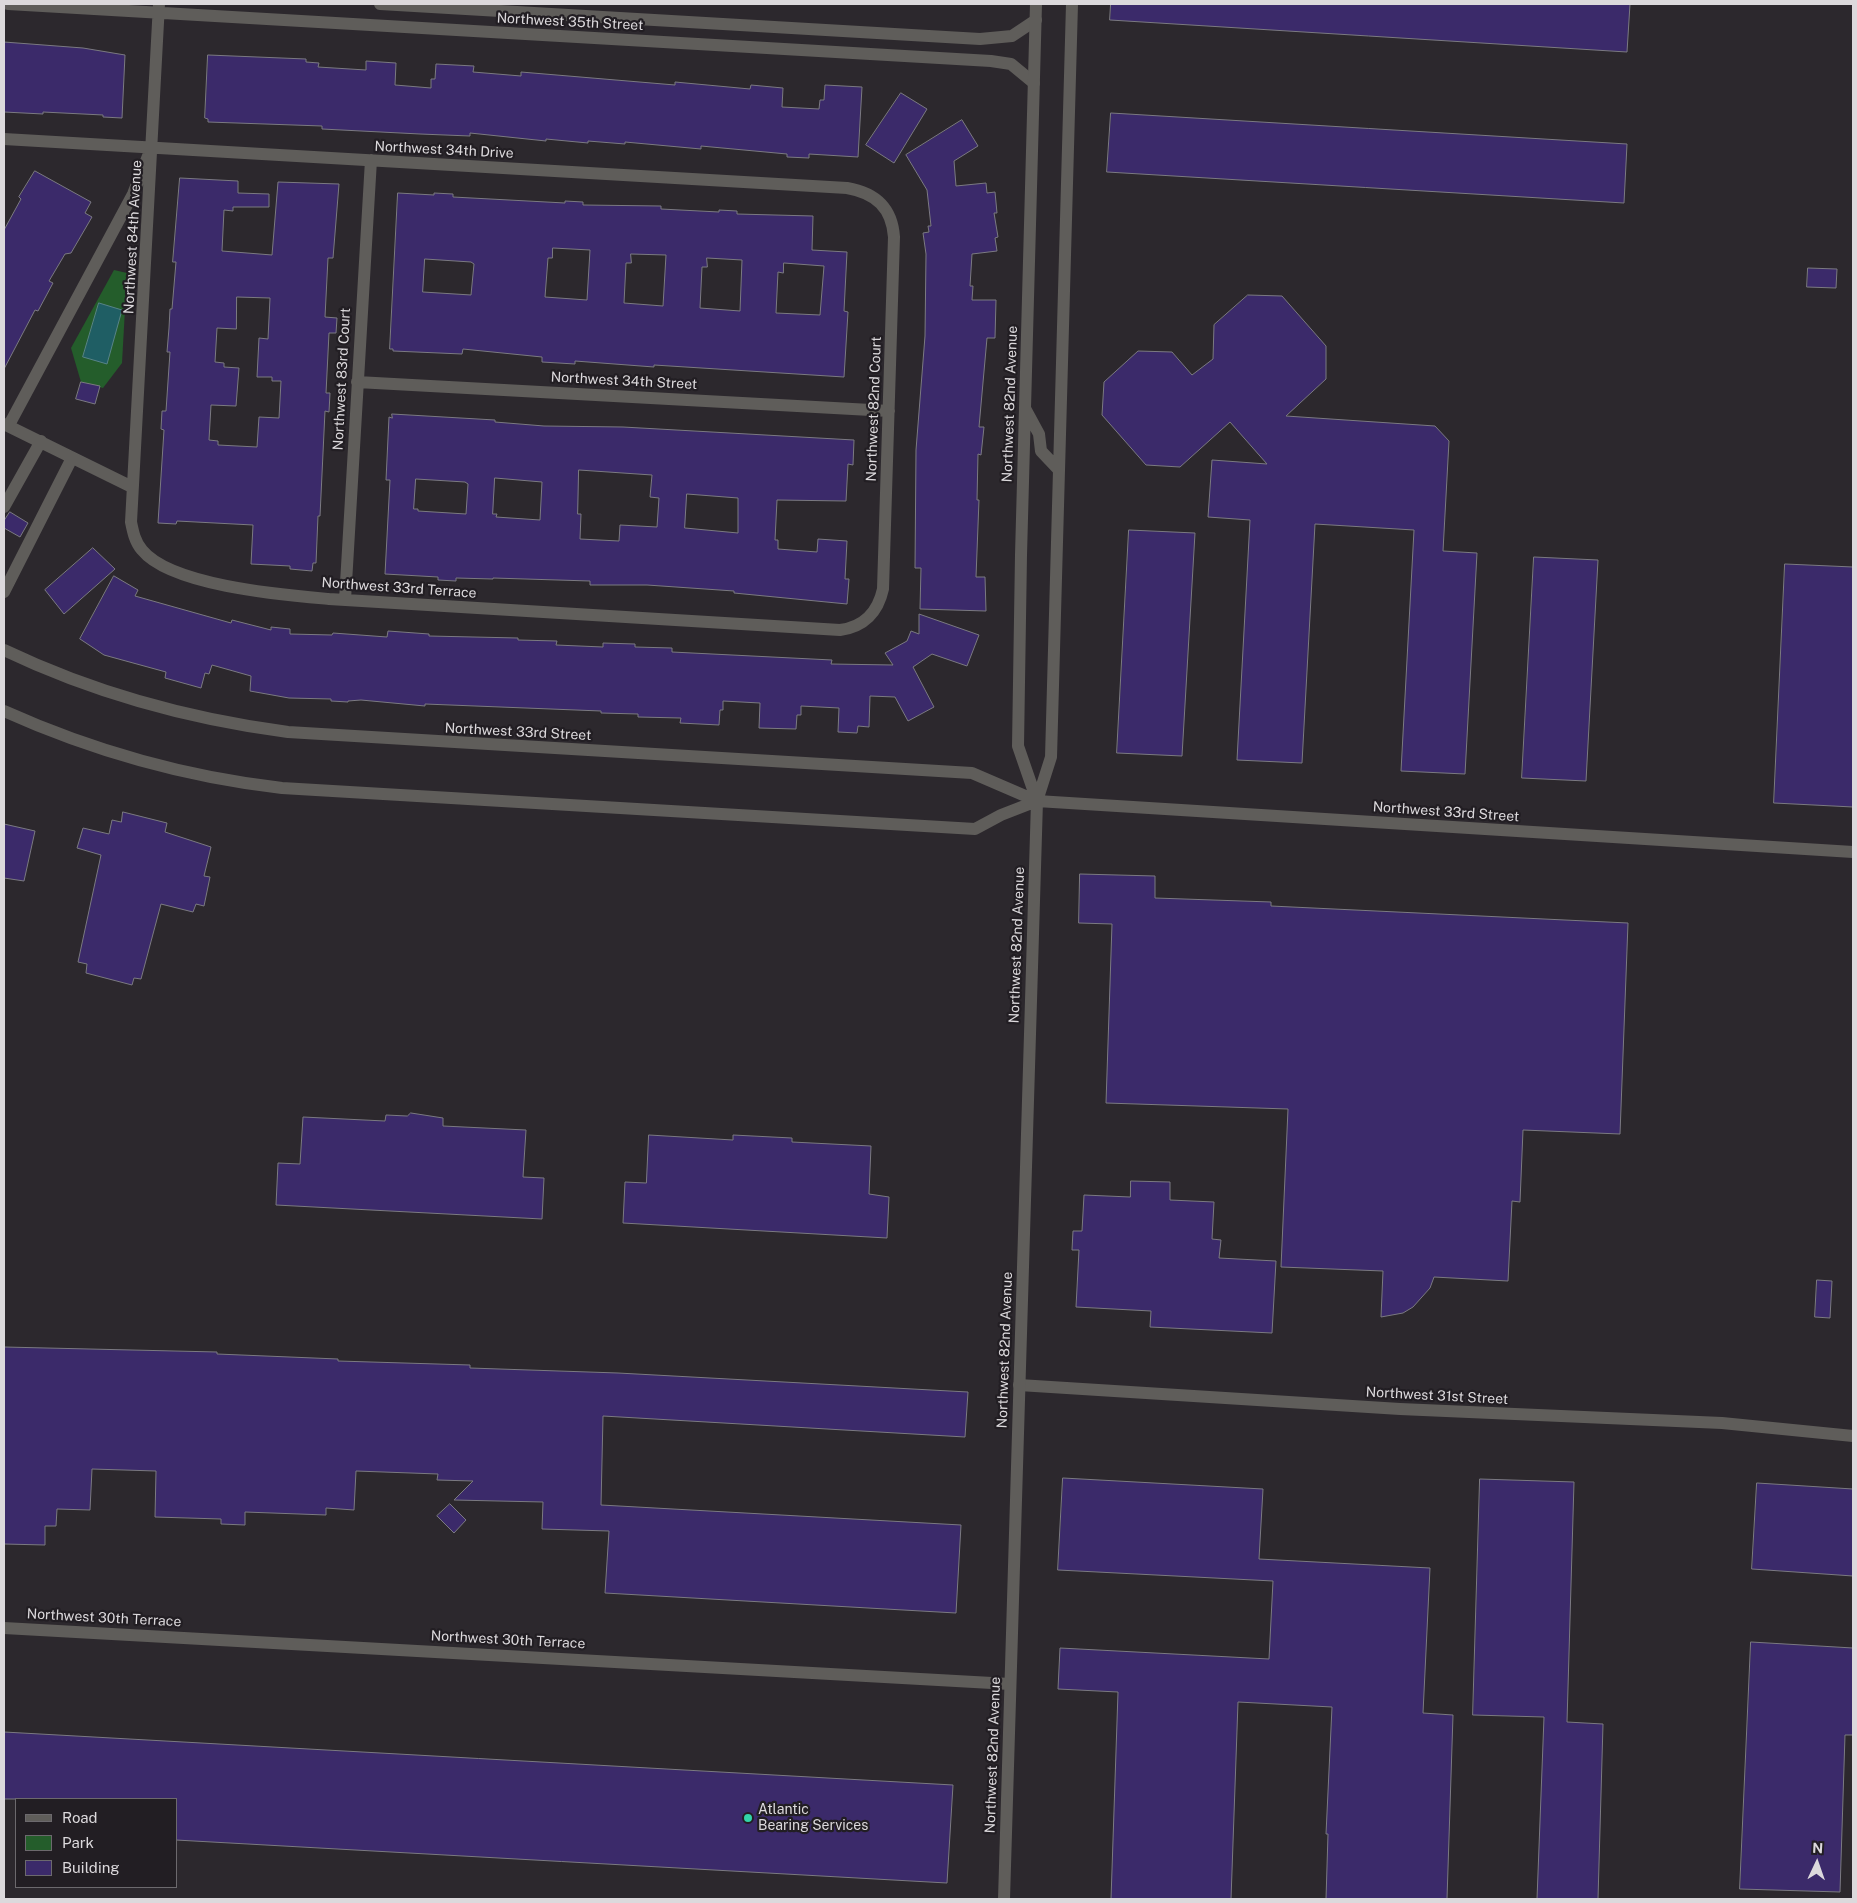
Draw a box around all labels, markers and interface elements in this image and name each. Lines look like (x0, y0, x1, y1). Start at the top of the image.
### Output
street label: Northwest 35th Street (496, 10, 644, 34)
street label: Northwest 34th Drive (374, 138, 514, 162)
street label: Northwest 84th Avenue (121, 160, 145, 314)
street label: Northwest 83rd Court (330, 307, 354, 451)
street label: Northwest 82nd Avenue (999, 325, 1021, 483)
street label: Northwest 82nd Court (863, 336, 885, 482)
street label: Northwest 34th Street (550, 369, 698, 393)
street label: Northwest 33rd Terrace (321, 574, 477, 602)
street label: Northwest 33rd Street (444, 720, 592, 744)
street label: Northwest 33rd Street (1372, 798, 1520, 826)
street label: Northwest 82nd Avenue (1006, 866, 1028, 1024)
street label: Northwest 82nd Avenue (994, 1271, 1016, 1429)
street label: Northwest 31st Street (1365, 1384, 1509, 1408)
street label: Northwest 30th Terrace (26, 1606, 182, 1630)
street label: Northwest 30th Terrace (430, 1628, 586, 1652)
street label: Northwest 82nd Avenue (982, 1676, 1004, 1834)
legend (15, 1798, 178, 1888)
place label: Atlantic Bearing Services (758, 1802, 868, 1834)
text: Road (62, 1809, 98, 1826)
marker: Atlantic Bearing Services (742, 1812, 754, 1824)
text: Park (62, 1834, 94, 1851)
north arrow (1792, 1838, 1842, 1888)
text: N (1812, 1840, 1824, 1856)
text: Building (62, 1859, 120, 1876)

